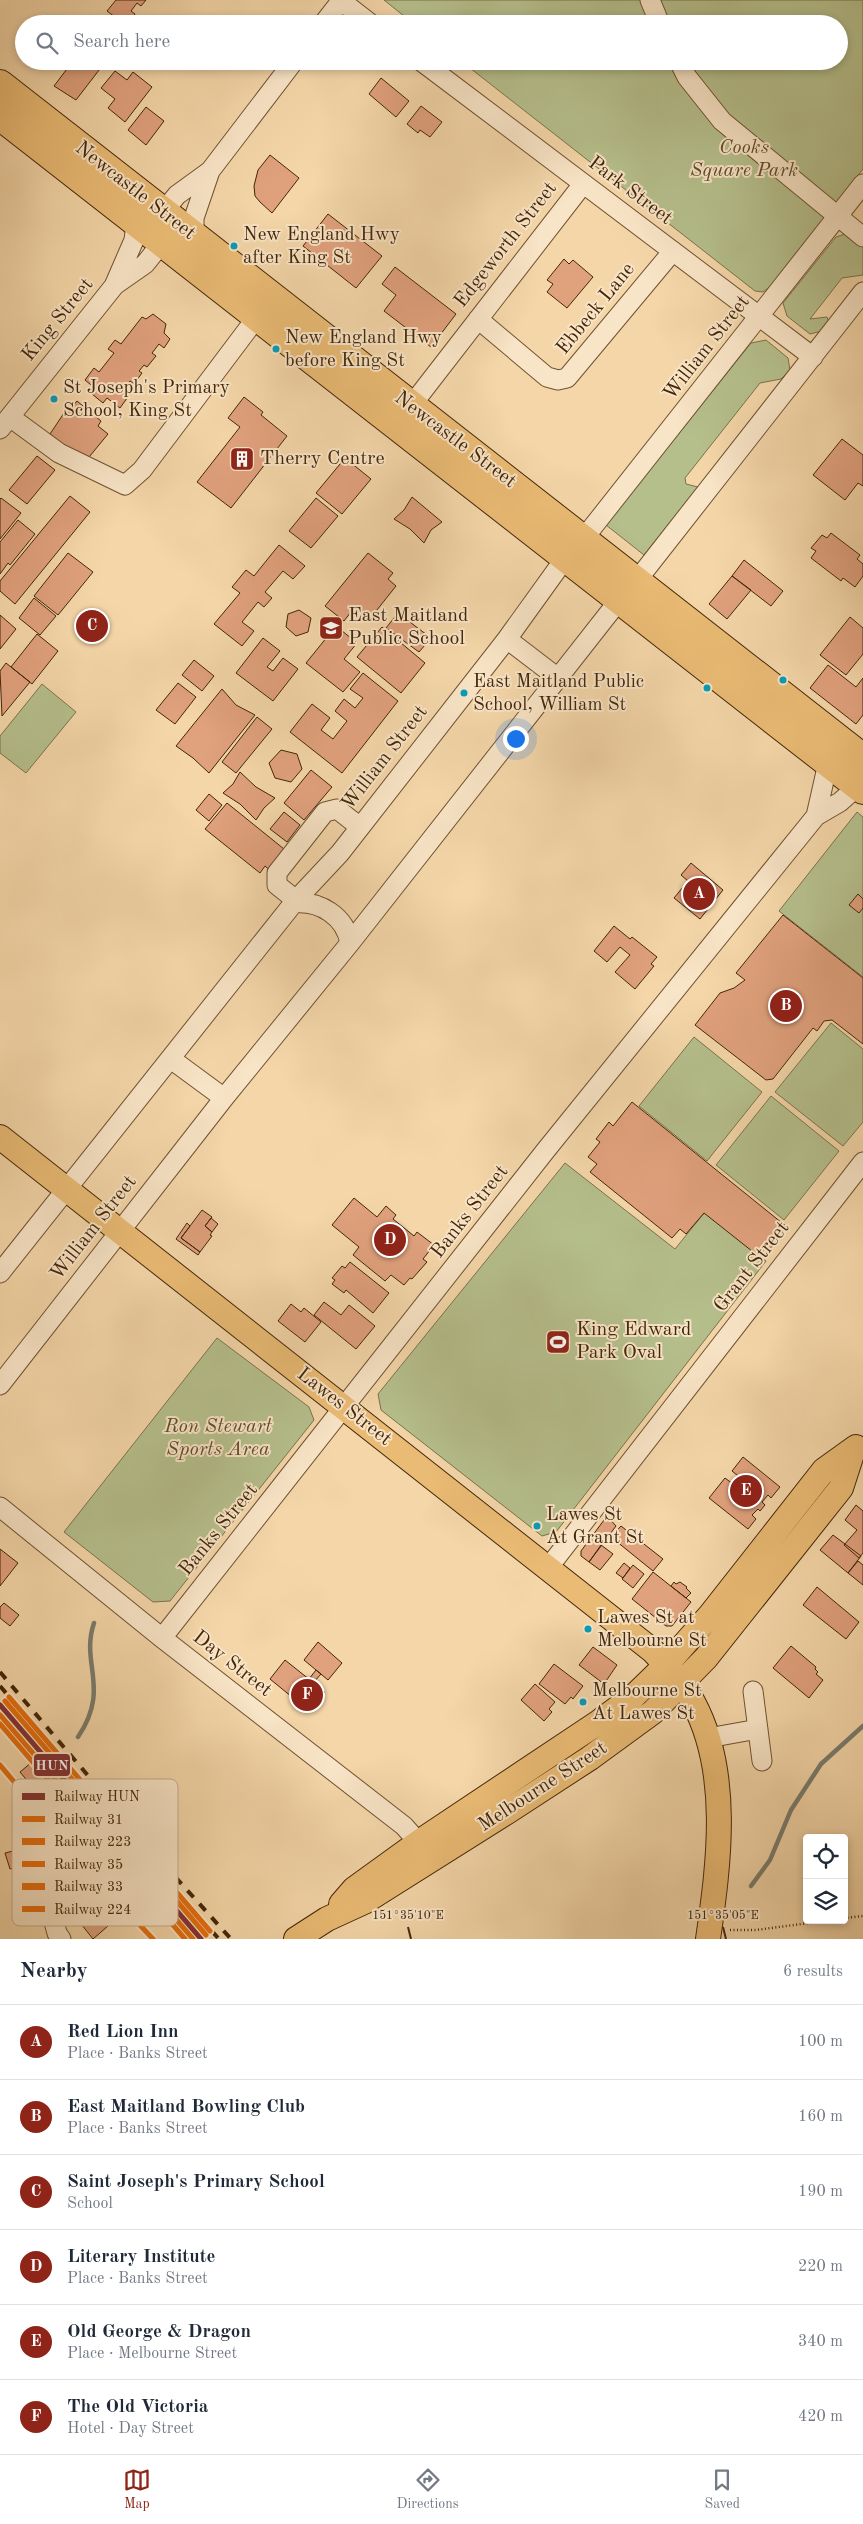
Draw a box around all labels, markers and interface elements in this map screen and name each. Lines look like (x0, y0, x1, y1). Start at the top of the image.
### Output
search box (15, 15, 848, 70)
icon: search (33, 29, 61, 57)
text: Search here (73, 33, 170, 52)
street label: Newcastle Street (71, 138, 199, 244)
park label: Cooks Square Park (690, 138, 798, 181)
street label: Park Street (584, 153, 676, 229)
street label: Edgeworth Street (451, 178, 561, 312)
place label: New England Hwy after King St (243, 226, 400, 268)
marker: New England Hwy after King St (229, 241, 239, 251)
street label: Ebbeck Lane (553, 259, 639, 359)
street label: King Street (19, 275, 97, 365)
street label: William Street (660, 292, 754, 404)
place label: New England Hwy before King St (285, 329, 442, 371)
marker: New England Hwy before King St (271, 344, 281, 354)
place label: St Joseph's Primary School, King St (63, 379, 230, 421)
street label: Newcastle Street (390, 388, 520, 492)
marker: St Joseph's Primary School, King St (49, 394, 59, 404)
building icon: Therry Centre (229, 446, 255, 472)
place label: Therry Centre (260, 449, 385, 469)
place label: East Maitland Public School (348, 606, 469, 649)
pin: C (76, 607, 108, 645)
school or university icon: East Maitland Public School (318, 615, 344, 641)
place label: East Maitland Public School, William St (473, 673, 644, 715)
unlabelled marker (778, 675, 788, 685)
unlabelled marker (702, 683, 712, 693)
marker: East Maitland Public School, William St (459, 688, 469, 698)
street label: William Street (338, 702, 432, 814)
your location (503, 726, 529, 752)
pin: A (683, 875, 715, 913)
pin: B (770, 987, 802, 1025)
street label: Banks Street (428, 1162, 512, 1262)
street label: William Street (47, 1172, 141, 1284)
street label: Grant Street (711, 1218, 793, 1316)
pin: D (374, 1221, 406, 1259)
place label: King Edward Park Oval (576, 1320, 691, 1363)
sports icon: King Edward Park Oval (545, 1329, 571, 1355)
street label: Lawes Street (293, 1364, 395, 1450)
park label: Ron Stewart Sports Area (163, 1417, 272, 1460)
pin: E (730, 1472, 762, 1510)
street label: Banks Street (176, 1480, 262, 1580)
place label: Lawes St At Grant St (546, 1506, 644, 1548)
marker: Lawes St At Grant St (532, 1521, 542, 1531)
place label: Lawes St at Melbourne St (597, 1609, 707, 1651)
marker: Lawes St at Melbourne St (583, 1624, 593, 1634)
street label: Day Street (189, 1627, 275, 1701)
pin: F (291, 1676, 323, 1714)
place label: Melbourne St At Lawes St (592, 1682, 702, 1724)
marker: Melbourne St At Lawes St (578, 1697, 588, 1707)
street label: Melbourne Street (475, 1738, 611, 1836)
line badge: HUN (33, 1753, 71, 1777)
text: HUN (35, 1759, 69, 1773)
legend (12, 1779, 178, 1926)
text: Railway HUN (54, 1790, 140, 1804)
text: Railway 31 (54, 1813, 123, 1827)
map controls (803, 1834, 848, 1924)
button: locate (803, 1834, 848, 1879)
text: Railway 223 (54, 1835, 131, 1849)
text: Railway 35 (54, 1858, 123, 1872)
button: layers (803, 1879, 848, 1924)
text: Railway 33 (54, 1880, 123, 1894)
text: Railway 224 (54, 1903, 131, 1917)
text: 151°35'10"E (372, 1909, 444, 1922)
text: 151°35'05"E (687, 1909, 759, 1922)
text: Nearby (20, 1961, 88, 1982)
text: 6 results (783, 1964, 843, 1980)
text: Red Lion Inn (67, 2023, 179, 2042)
text: A (30, 2034, 42, 2050)
text: 100 m (798, 2034, 843, 2050)
text: Place · Banks Street (67, 2046, 208, 2062)
text: East Maitland Bowling Club (67, 2098, 305, 2117)
text: B (30, 2109, 42, 2125)
text: 160 m (798, 2109, 843, 2125)
text: Place · Banks Street (67, 2121, 208, 2137)
text: Saint Joseph's Primary School (67, 2173, 325, 2192)
text: C (31, 2184, 41, 2200)
text: 190 m (798, 2184, 843, 2200)
text: School (67, 2196, 113, 2212)
text: Literary Institute (67, 2248, 216, 2267)
text: D (30, 2259, 42, 2275)
text: 220 m (798, 2259, 843, 2275)
text: Place · Banks Street (67, 2271, 208, 2287)
text: Old George & Dragon (67, 2323, 251, 2342)
text: E (30, 2334, 42, 2350)
text: 340 m (798, 2334, 843, 2350)
text: Place · Melbourne Street (67, 2346, 237, 2362)
text: The Old Victoria (67, 2398, 208, 2417)
text: F (31, 2409, 41, 2425)
text: 420 m (798, 2409, 843, 2425)
text: Hotel · Day Street (67, 2421, 194, 2437)
tab: Map (123, 2466, 151, 2513)
tab: Directions (397, 2466, 459, 2513)
tab: Saved (704, 2466, 740, 2513)

